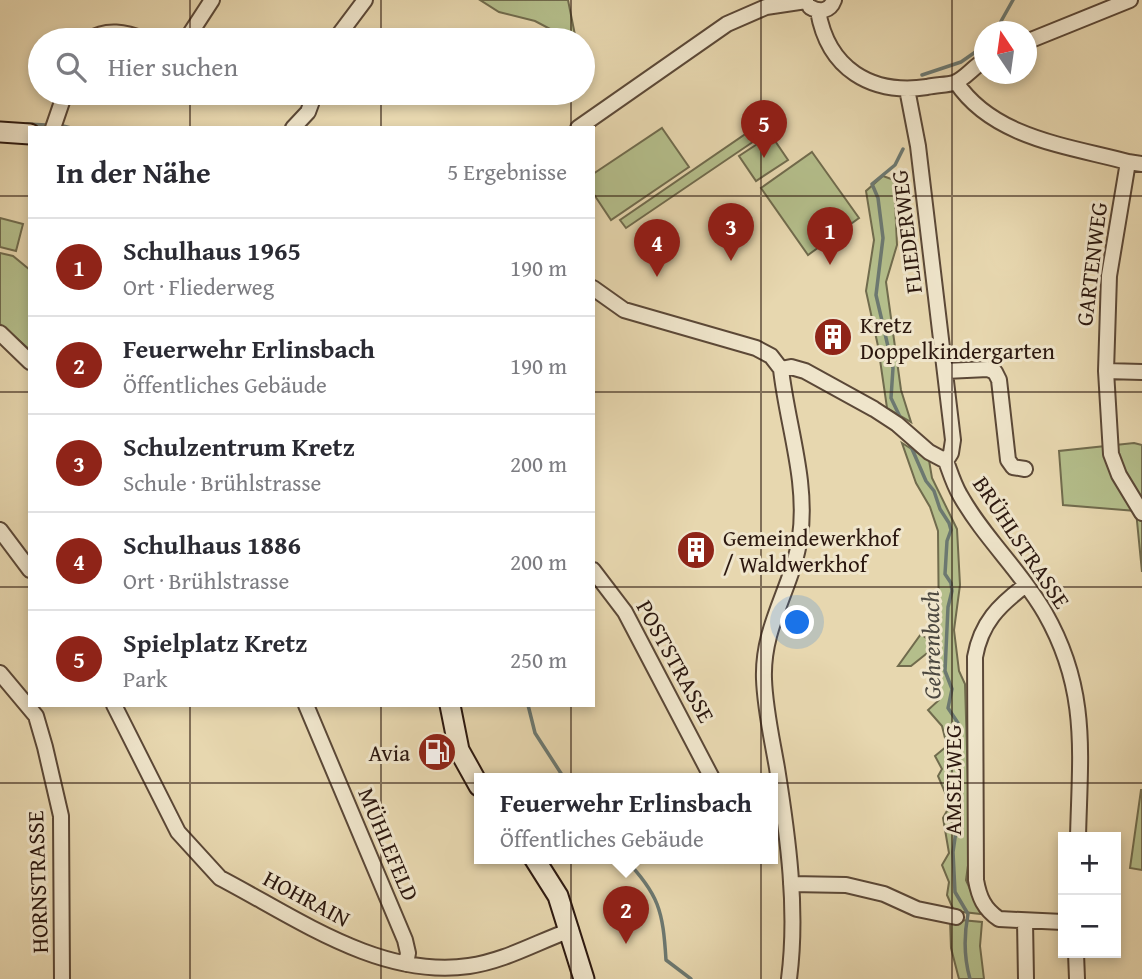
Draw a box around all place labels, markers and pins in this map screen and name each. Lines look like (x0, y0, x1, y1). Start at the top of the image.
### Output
pin: 5 (741, 100, 787, 158)
pin: 3 (708, 203, 754, 261)
pin: 1 (807, 207, 853, 265)
pin: 4 (634, 219, 680, 277)
place label: Kretz Doppelkindergarten (860, 308, 1055, 367)
building icon: Kretz Doppelkindergarten (812, 316, 854, 358)
place label: Gemeindewerkhof / Waldwerkhof (723, 521, 902, 580)
building icon: Gemeindewerkhof / Waldwerkhof (675, 529, 717, 571)
fuel station icon: Avia (416, 731, 458, 773)
place label: Avia (368, 736, 410, 769)
pin: 2 (603, 886, 649, 944)

